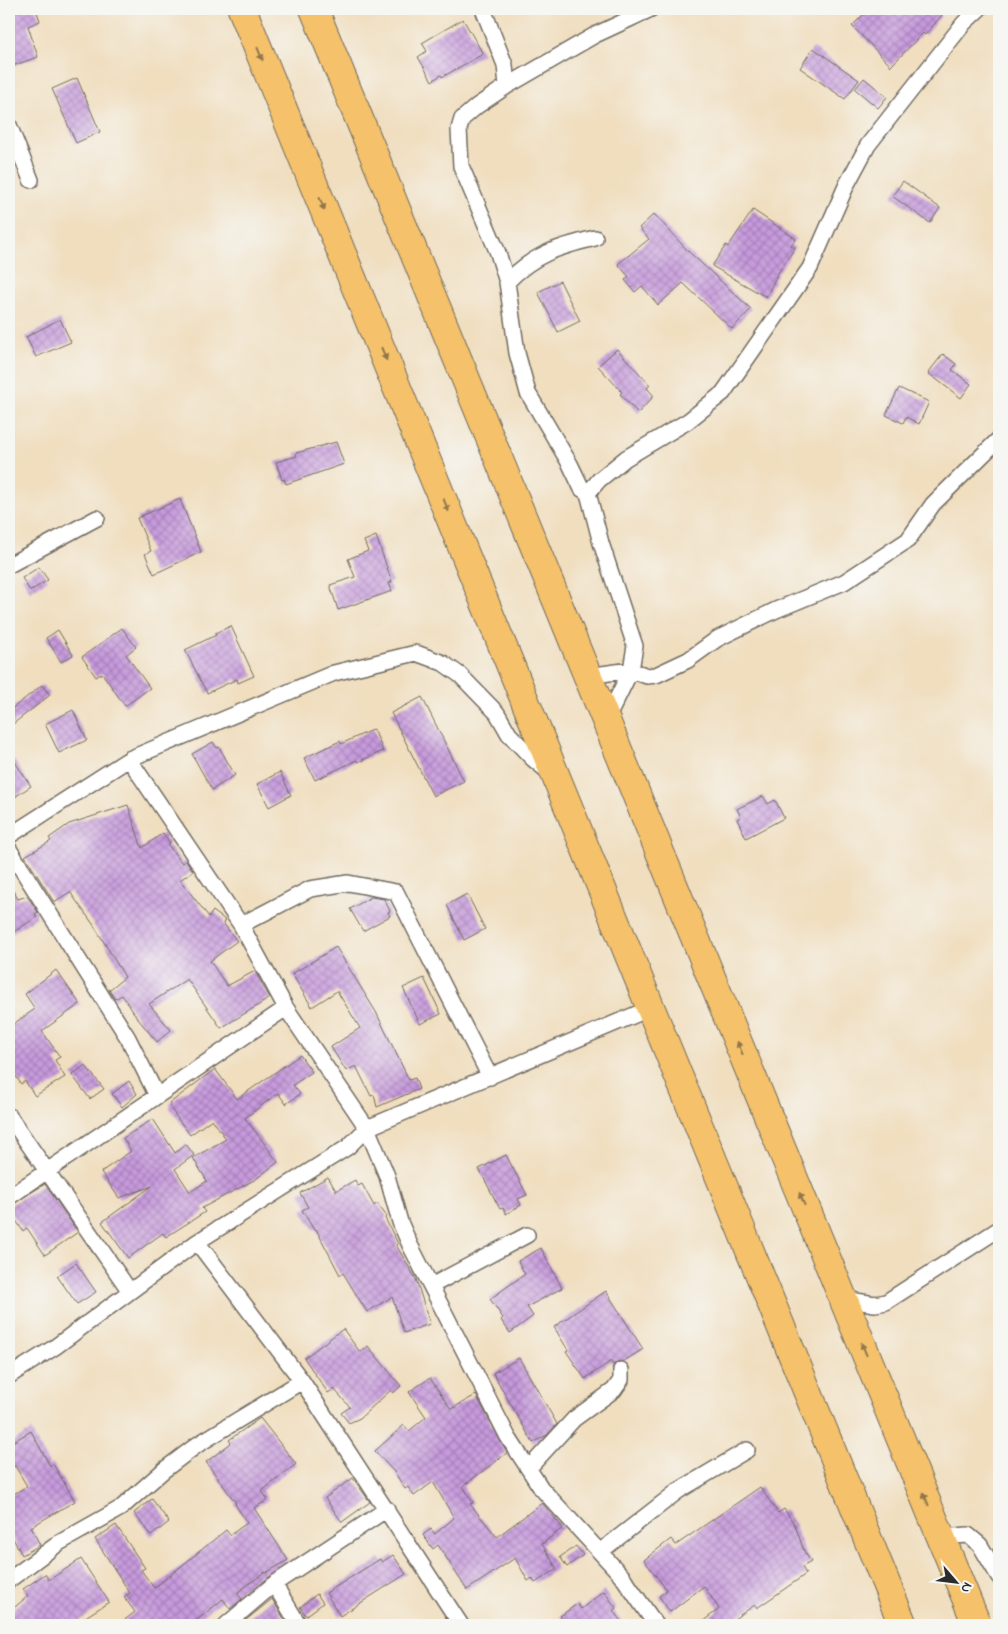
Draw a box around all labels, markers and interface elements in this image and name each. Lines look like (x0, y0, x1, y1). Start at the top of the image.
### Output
one-way arrow (257, 47, 265, 61)
one-way arrow (319, 197, 327, 211)
one-way arrow (381, 347, 388, 362)
one-way arrow (442, 498, 450, 512)
one-way arrow (736, 1040, 744, 1055)
one-way arrow (798, 1191, 806, 1206)
one-way arrow (859, 1342, 867, 1356)
one-way arrow (921, 1492, 929, 1506)
north arrow (930, 1556, 980, 1606)
text: N (955, 1578, 978, 1597)

